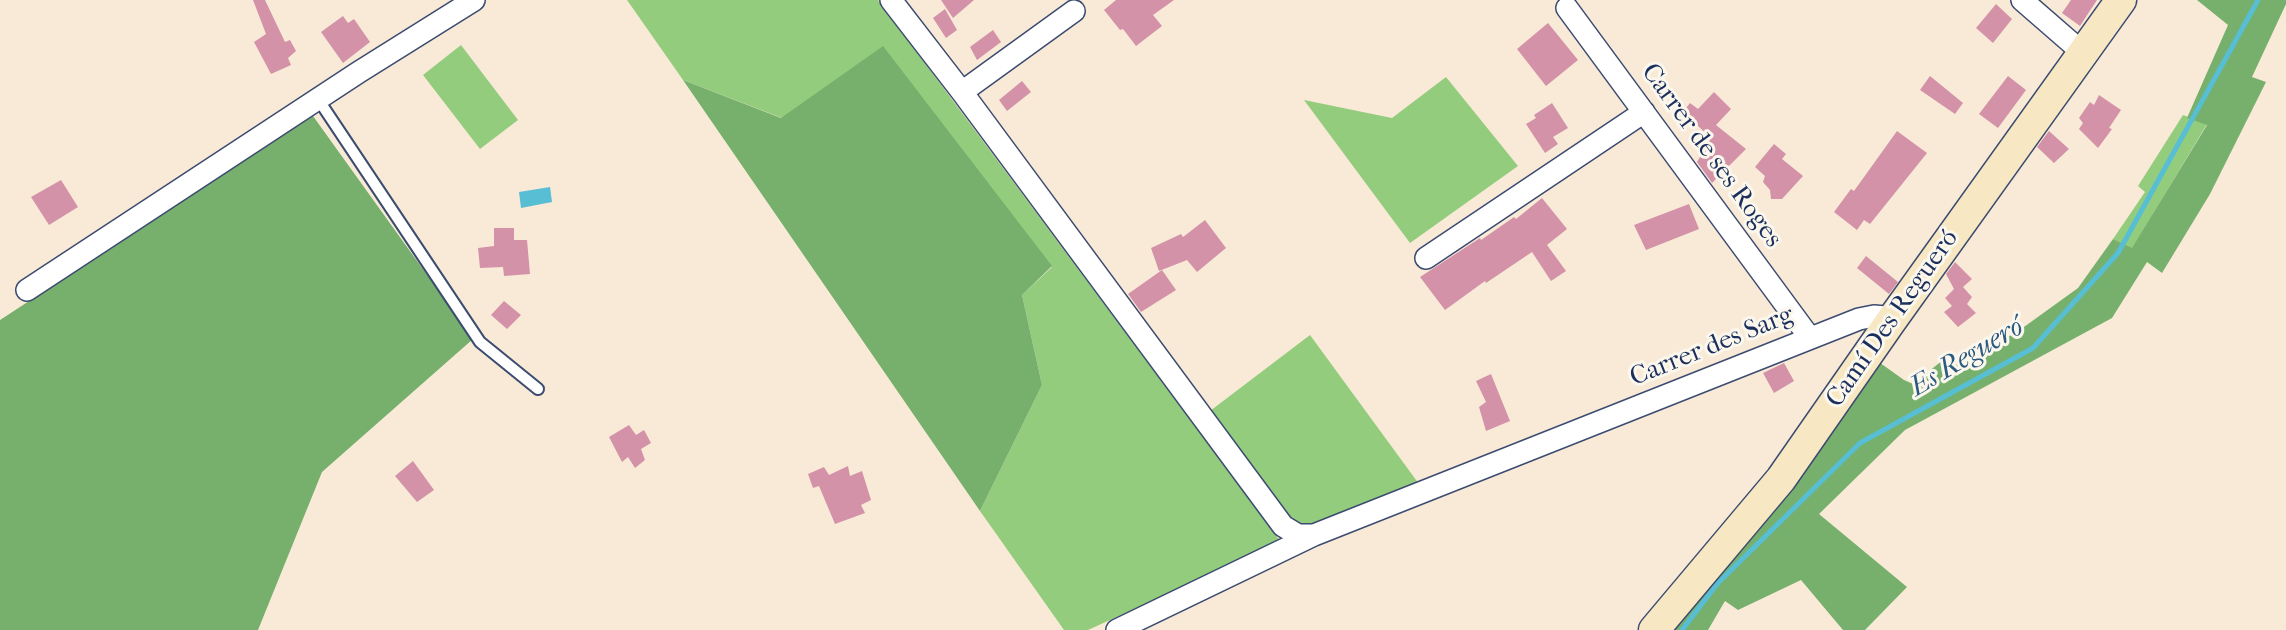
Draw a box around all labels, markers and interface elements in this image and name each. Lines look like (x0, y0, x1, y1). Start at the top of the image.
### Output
street label: Carrer de ses Roges (1634, 58, 1788, 254)
street label: Camí Des Regueró (1820, 224, 1966, 414)
street label: Carrer des Sarg (1626, 300, 1798, 394)
water label: Es Regueró (1904, 311, 2030, 405)

